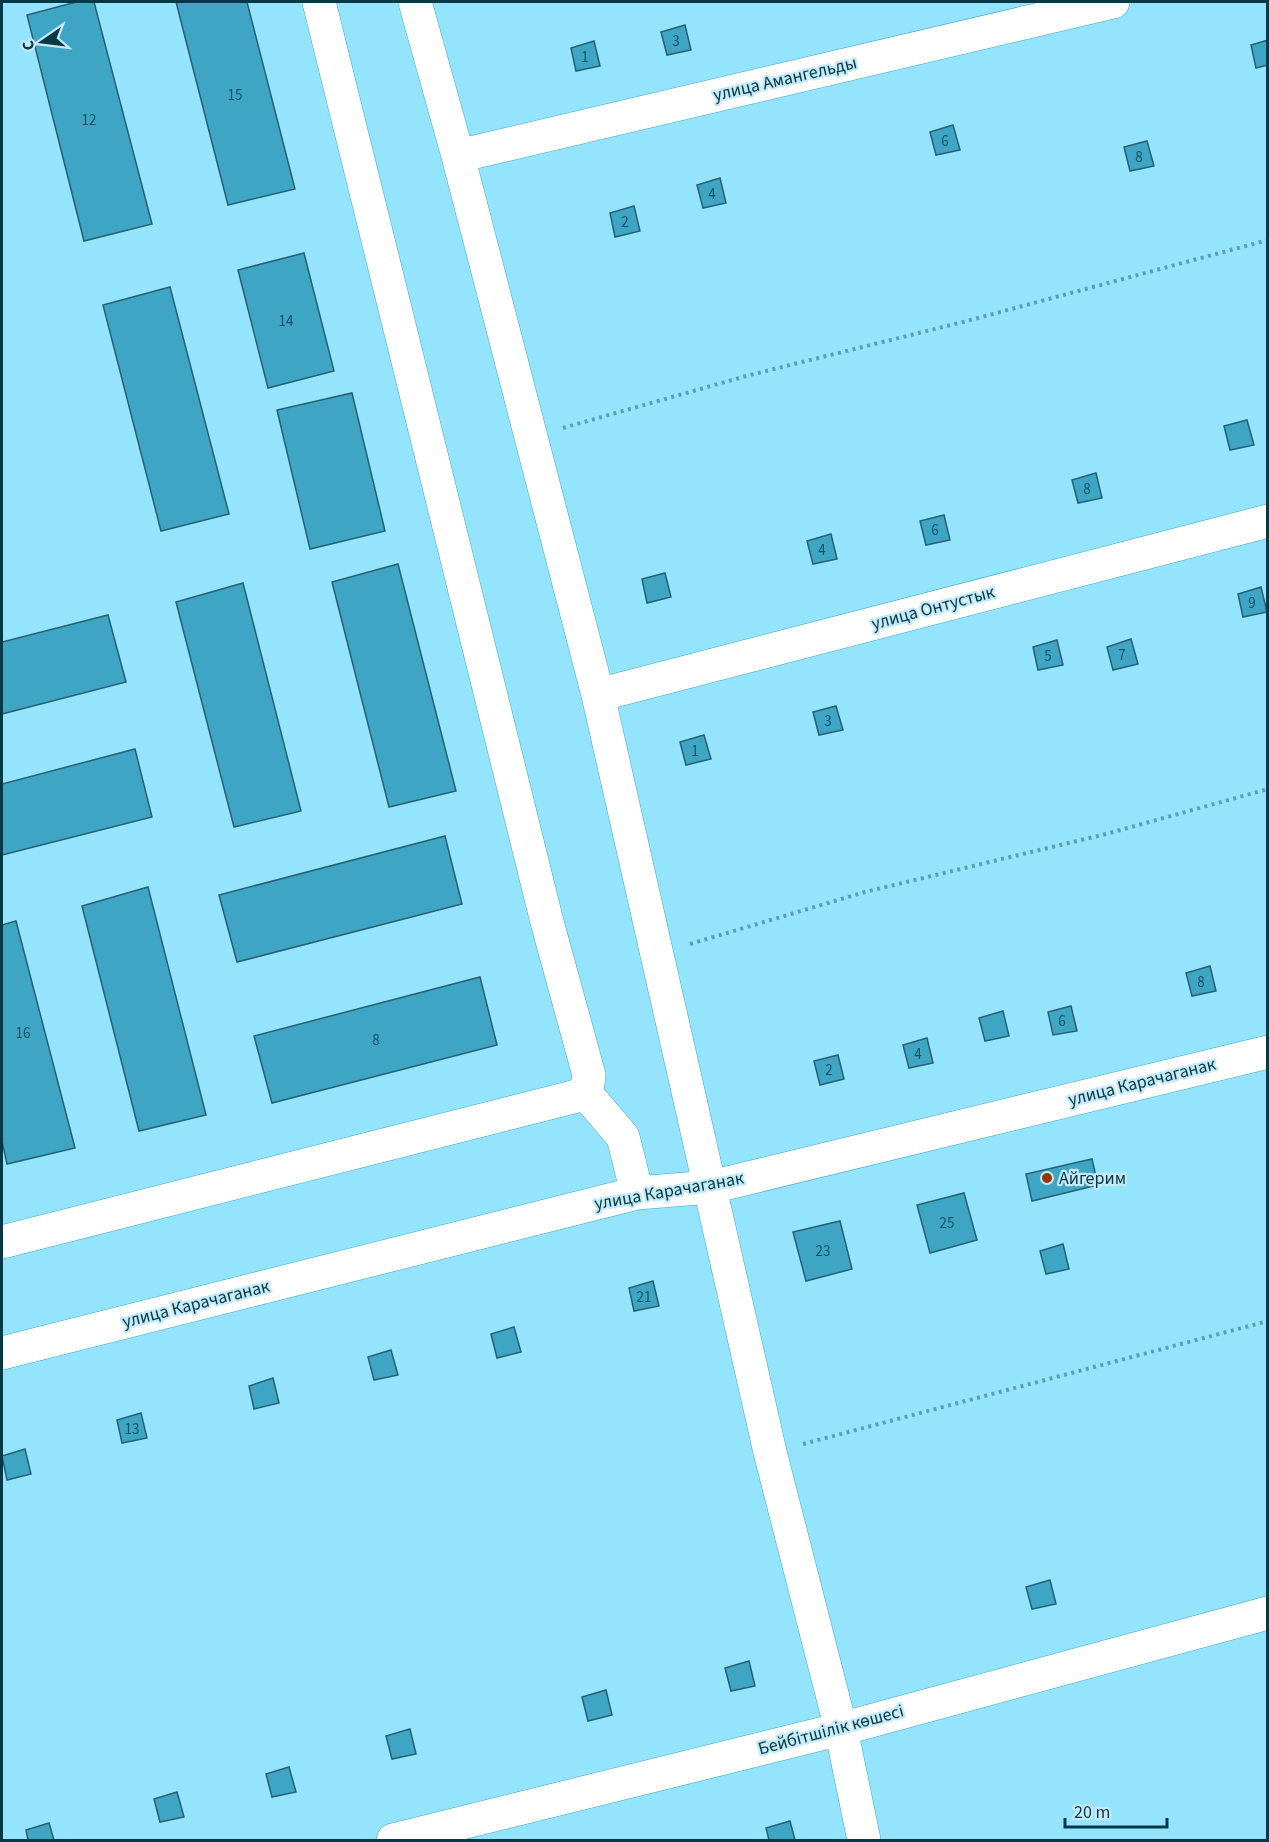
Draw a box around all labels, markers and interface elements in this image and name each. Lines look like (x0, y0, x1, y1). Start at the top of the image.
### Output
north arrow (12, 12, 72, 72)
house number: 3 (672, 31, 680, 52)
text: С (17, 38, 40, 53)
house number: 1 (581, 47, 589, 68)
street label: улица Амангельды (711, 50, 859, 108)
house number: 15 (228, 85, 242, 106)
house number: 12 (82, 110, 96, 131)
house number: 6 (941, 131, 949, 152)
house number: 8 (1135, 147, 1143, 168)
house number: 4 (708, 184, 716, 205)
house number: 2 (621, 212, 629, 233)
house number: 14 (279, 311, 294, 332)
house number: 8 (1083, 479, 1091, 500)
house number: 6 (931, 520, 939, 541)
house number: 4 (818, 540, 826, 561)
street label: улица Онтустык (869, 579, 998, 636)
house number: 9 (1248, 593, 1256, 614)
house number: 7 (1118, 645, 1126, 666)
house number: 5 (1044, 646, 1052, 667)
house number: 3 (824, 711, 832, 732)
house number: 1 (691, 741, 699, 762)
house number: 8 (1197, 972, 1205, 993)
house number: 6 (1058, 1011, 1066, 1032)
house number: 16 (16, 1023, 30, 1044)
house number: 8 (372, 1030, 380, 1051)
house number: 4 (914, 1044, 922, 1065)
street label: улица Карачаганак (1066, 1052, 1219, 1112)
house number: 2 (825, 1060, 833, 1081)
street label: улица Карачаганак (592, 1166, 746, 1216)
place label: Айгерим (1059, 1166, 1126, 1191)
marker: Айгерим (1040, 1171, 1054, 1185)
house number: 25 (940, 1213, 954, 1234)
house number: 23 (816, 1241, 830, 1262)
street label: улица Карачаганак (120, 1274, 273, 1334)
house number: 21 (637, 1287, 651, 1308)
house number: 13 (125, 1419, 139, 1440)
street label: Бейбітшілік көшесі (755, 1699, 907, 1761)
scale bar (1065, 1791, 1167, 1829)
text: 20 m (1074, 1800, 1110, 1825)

